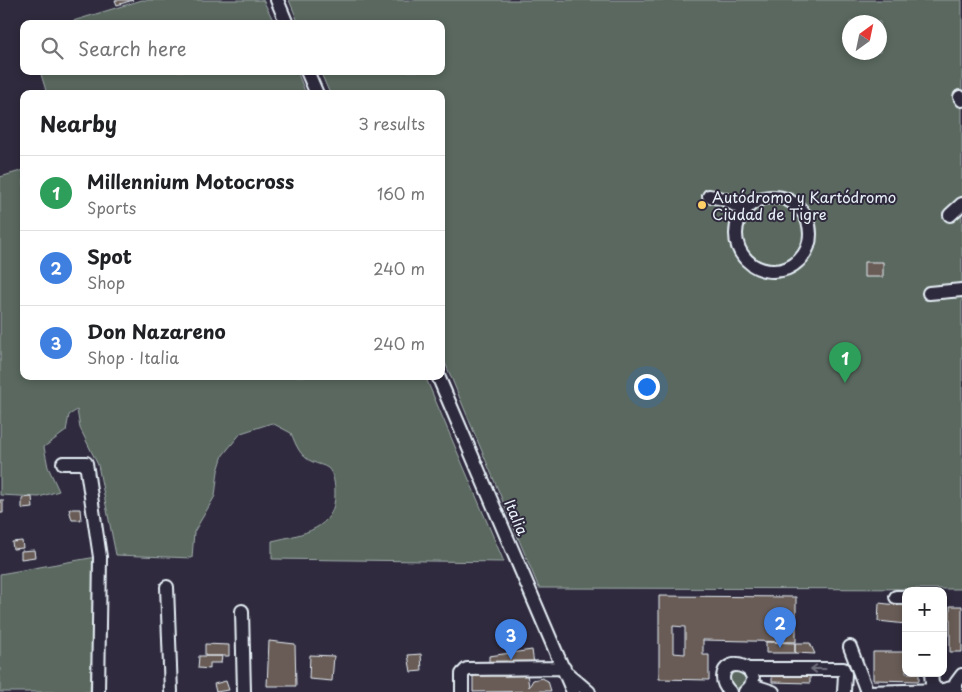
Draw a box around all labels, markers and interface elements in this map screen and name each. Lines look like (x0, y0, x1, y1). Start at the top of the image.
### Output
north arrow (842, 15, 887, 60)
search box (20, 20, 445, 75)
icon: search (38, 34, 66, 62)
text: Search here (78, 34, 187, 62)
text: Nearby (40, 107, 117, 139)
text: 3 results (358, 111, 425, 135)
text: Millennium Motocross (87, 167, 294, 195)
text: 1 (52, 181, 60, 205)
text: 160 m (377, 181, 425, 205)
place label: Autódromo y Kartódromo Ciudad de Tigre (712, 185, 896, 225)
text: Sports (87, 195, 136, 219)
marker: Autódromo y Kartódromo Ciudad de Tigre (696, 199, 708, 211)
text: Spot (87, 242, 132, 270)
text: 2 (50, 256, 62, 280)
text: 240 m (373, 256, 425, 280)
text: Shop (87, 270, 125, 294)
text: Don Nazareno (87, 317, 226, 345)
text: 3 (51, 331, 61, 355)
text: 240 m (373, 331, 425, 355)
pin: 1 (829, 342, 861, 383)
text: Shop · Italia (87, 345, 179, 369)
your location (634, 374, 660, 400)
street label: Italia (499, 495, 535, 539)
map controls (902, 587, 947, 677)
button: + (902, 587, 947, 632)
pin: 2 (764, 607, 796, 648)
pin: 3 (495, 619, 527, 660)
button: − (902, 632, 947, 677)
one-way arrow (810, 664, 826, 674)

